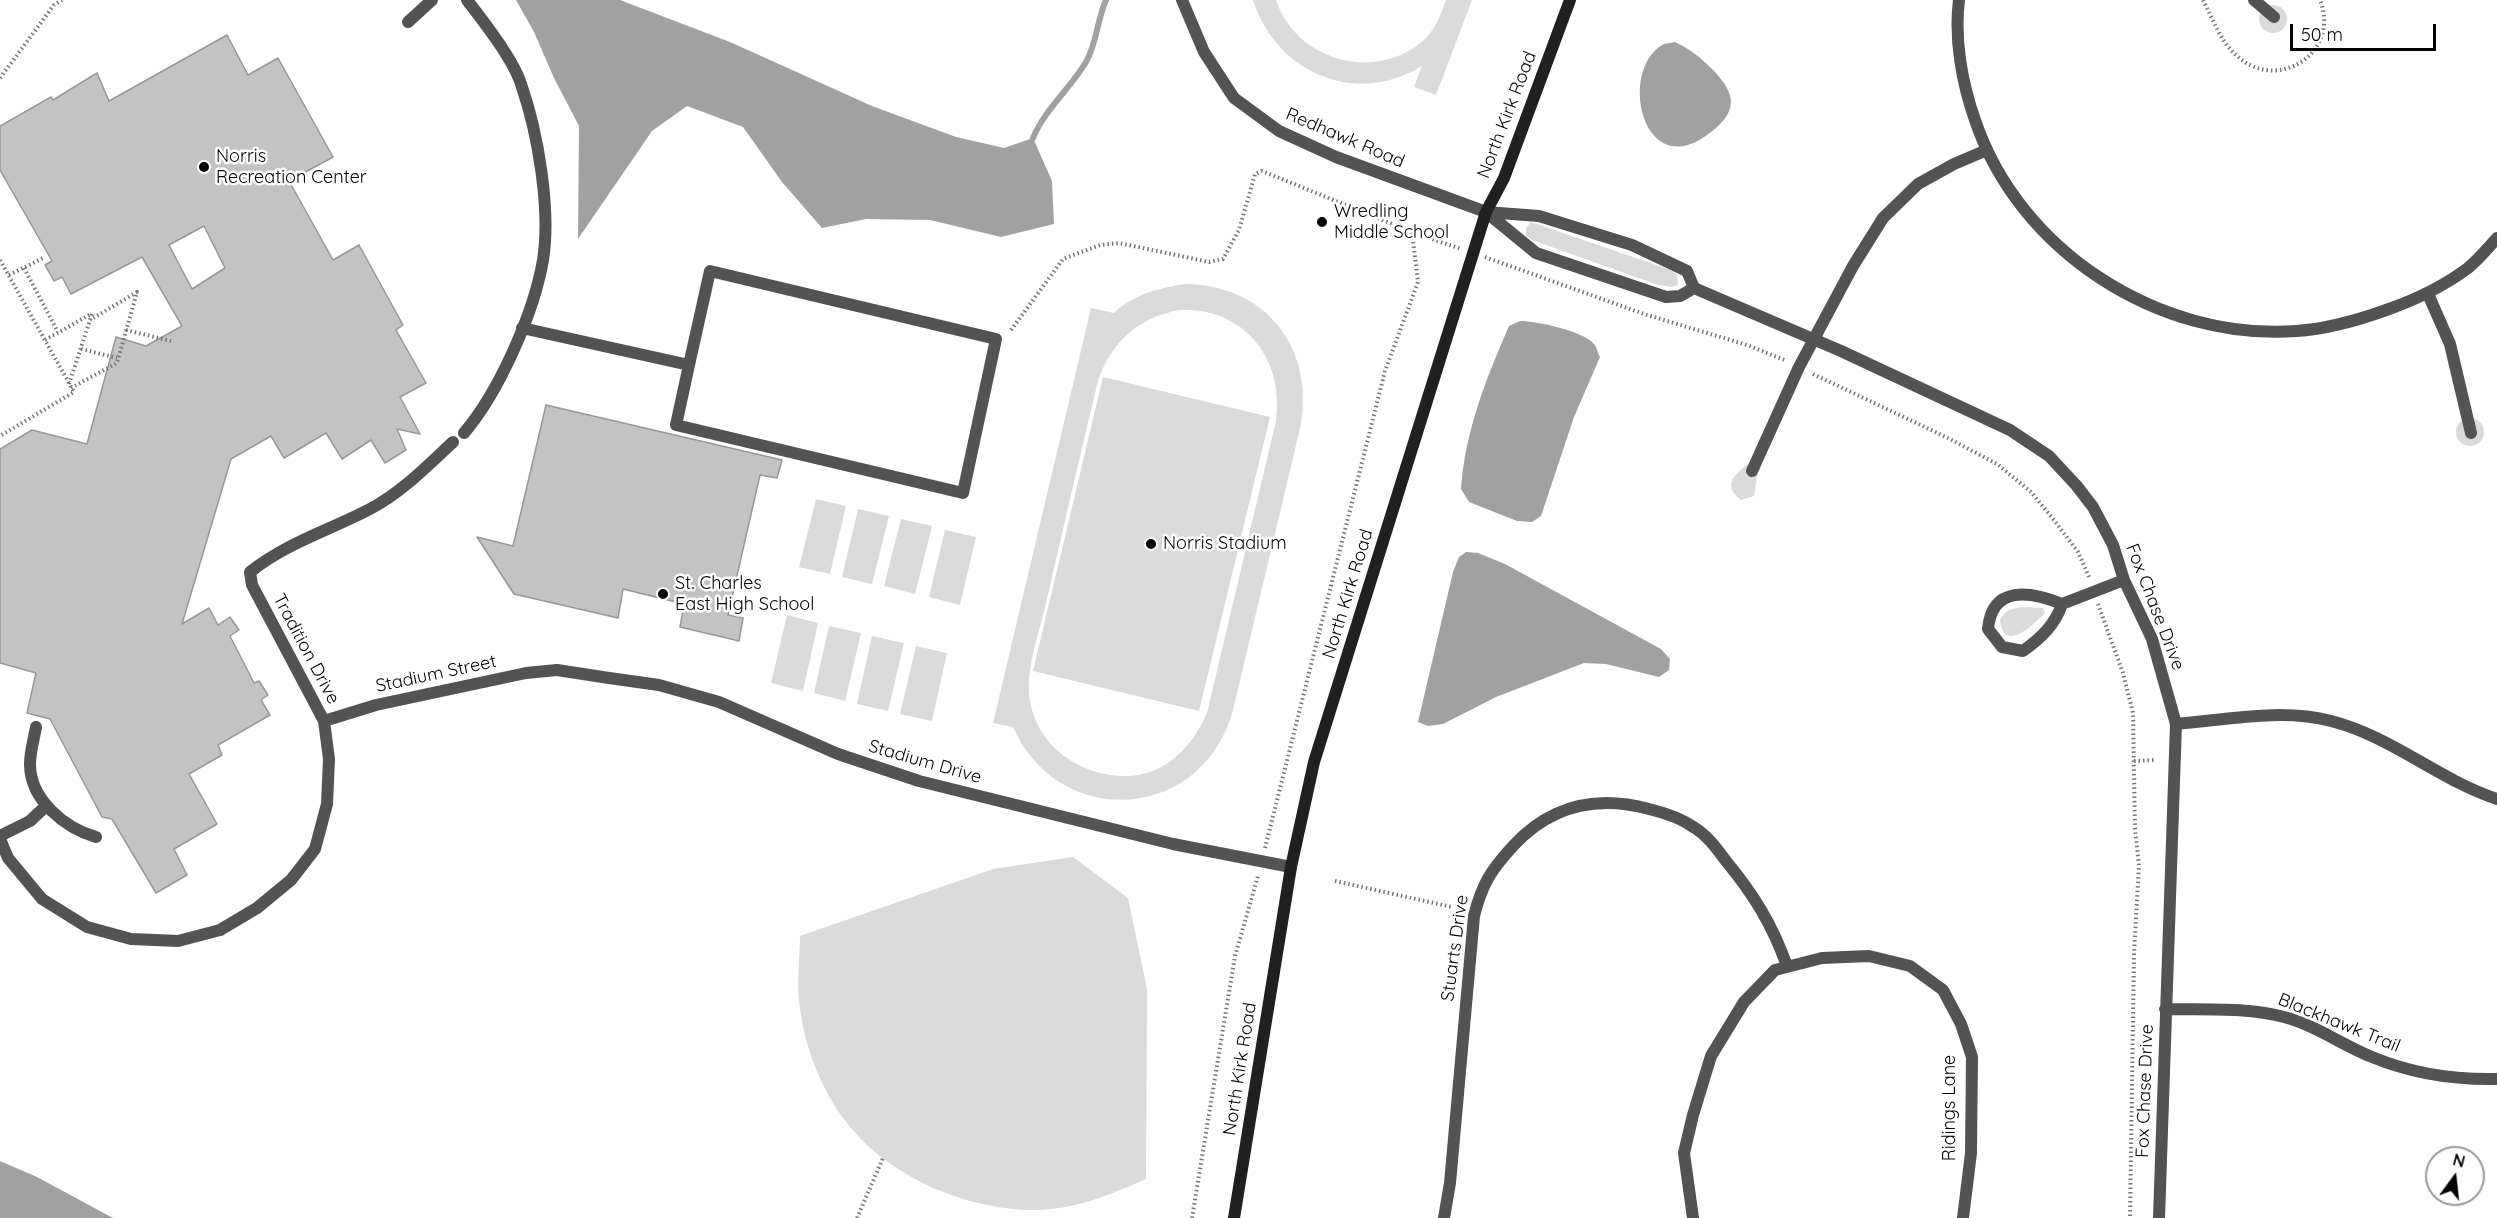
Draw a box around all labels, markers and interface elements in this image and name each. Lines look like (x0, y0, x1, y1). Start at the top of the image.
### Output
scale bar (2293, 12, 2438, 50)
text: 50 m (2301, 23, 2343, 46)
street label: North Kirk Road (1473, 48, 1541, 182)
street label: Redhawk Road (1282, 103, 1408, 173)
place label: Norris Recreation Center (216, 146, 367, 188)
marker: Norris Recreation Center (197, 160, 211, 174)
place label: Wredling Middle School (1334, 201, 1449, 244)
marker: Wredling Middle School (1315, 215, 1329, 229)
street label: North Kirk Road (1318, 527, 1378, 661)
place label: Norris Stadium (1163, 533, 1287, 555)
marker: Norris Stadium (1144, 537, 1158, 551)
street label: Fox Chase Drive (2121, 541, 2189, 673)
place label: St. Charles East High School (675, 573, 814, 616)
marker: St. Charles East High School (656, 587, 670, 601)
street label: Tradition Drive (268, 590, 344, 708)
street label: Stadium Street (374, 651, 498, 697)
street label: Stadium Drive (866, 736, 984, 788)
street label: Stuarts Drive (1437, 893, 1473, 1003)
street label: Blackhawk Trail (2275, 989, 2403, 1057)
street label: North Kirk Road (1219, 1001, 1261, 1137)
street label: Fox Chase Drive (2132, 1024, 2158, 1158)
street label: Ridings Lane (1939, 1055, 1961, 1161)
north arrow (2425, 1146, 2485, 1206)
text: N (2451, 1149, 2467, 1172)

